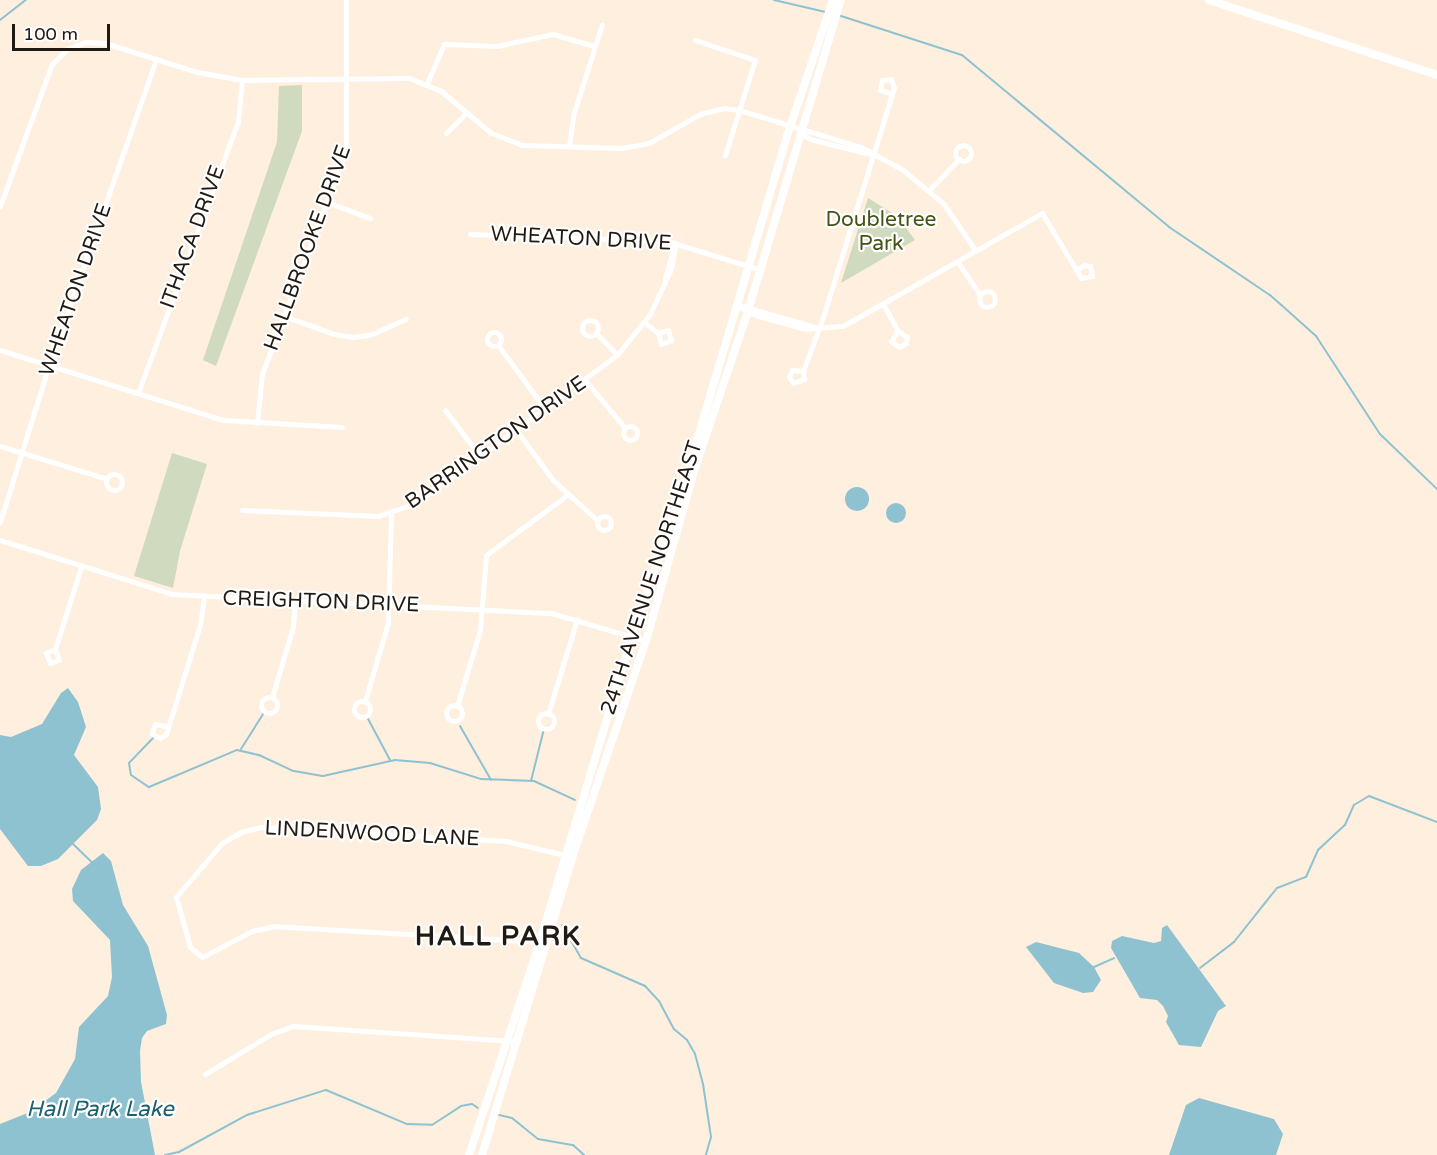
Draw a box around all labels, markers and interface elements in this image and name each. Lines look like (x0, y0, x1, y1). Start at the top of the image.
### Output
scale bar (15, 12, 112, 50)
text: 100 m (23, 23, 78, 45)
street label: HALLBROOKE DRIVE (259, 142, 357, 354)
street label: ITHACA DRIVE (155, 162, 231, 312)
street label: WHEATON DRIVE (35, 200, 117, 380)
park label: Doubletree Park (826, 207, 936, 257)
street label: WHEATON DRIVE (490, 222, 672, 256)
street label: BARRINGTON DRIVE (401, 371, 591, 515)
street label: 24TH AVENUE NORTHEAST (596, 438, 708, 718)
street label: CREIGHTON DRIVE (222, 586, 420, 618)
street label: LINDENWOOD LANE (264, 816, 480, 852)
district label: HALL PARK (415, 921, 581, 953)
water label: Hall Park Lake (26, 1097, 174, 1123)

